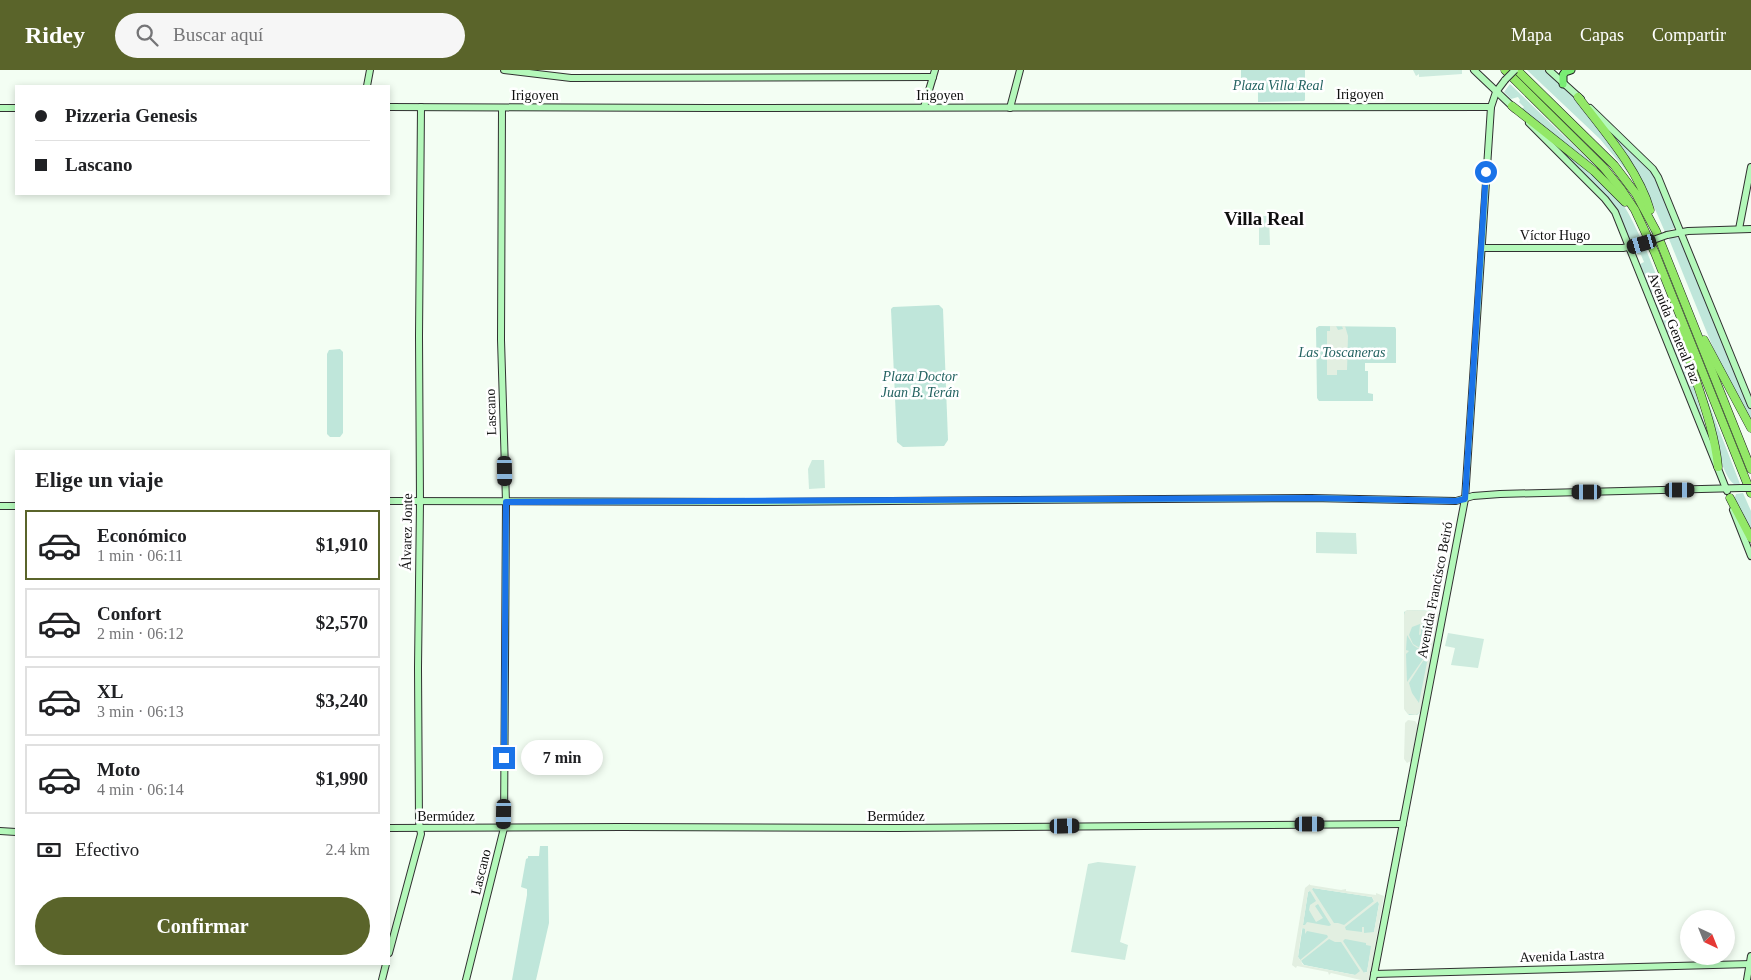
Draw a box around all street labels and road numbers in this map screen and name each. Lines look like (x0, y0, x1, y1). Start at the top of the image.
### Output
street label: Irigoyen (1336, 87, 1384, 102)
street label: Irigoyen (511, 88, 559, 103)
street label: Irigoyen (916, 88, 964, 103)
street label: Víctor Hugo (1520, 228, 1590, 243)
street label: Avenida General Paz (1645, 271, 1703, 385)
street label: Lascano (483, 388, 499, 436)
street label: Álvarez Jonte (398, 493, 415, 571)
street label: Avenida Francisco Beiró (1414, 520, 1456, 660)
street label: Bermúdez (417, 809, 475, 824)
street label: Bermúdez (867, 809, 925, 824)
street label: Lascano (468, 848, 494, 896)
street label: Avenida Lastra (1519, 947, 1605, 965)

